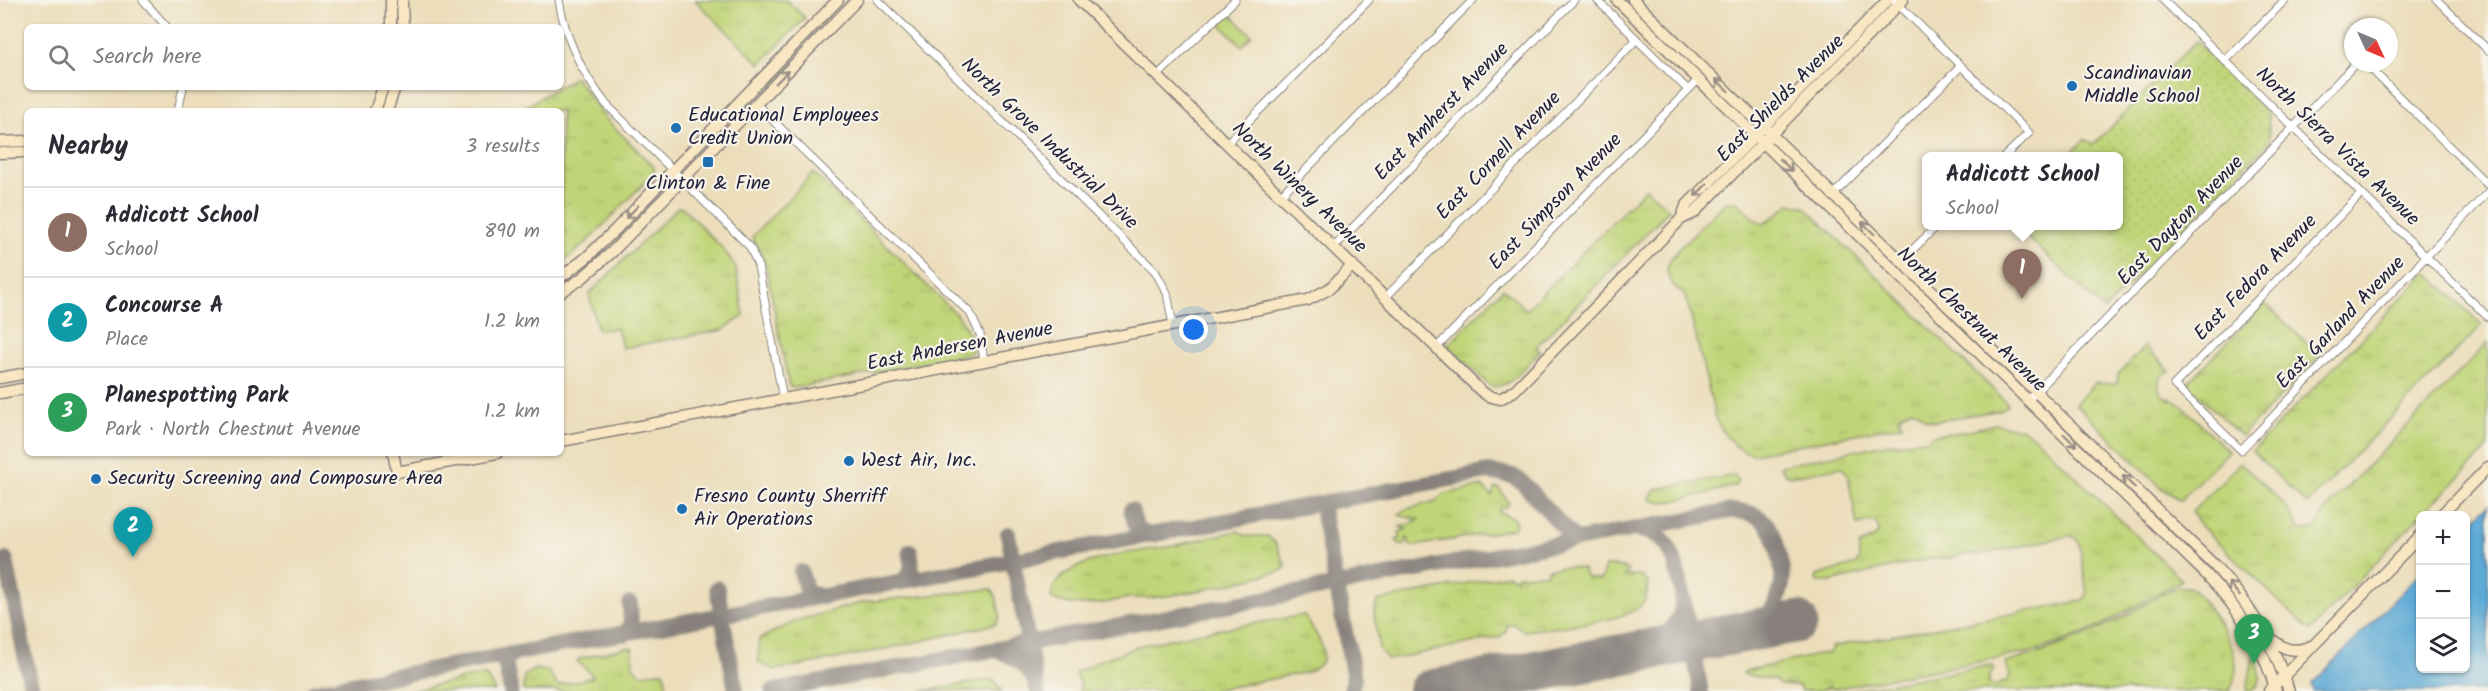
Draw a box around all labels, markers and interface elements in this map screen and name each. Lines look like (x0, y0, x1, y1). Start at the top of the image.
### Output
north arrow (2344, 18, 2398, 72)
search box (24, 24, 564, 90)
street label: East Shields Avenue (1709, 27, 1853, 171)
street label: East Amherst Avenue (1367, 35, 1517, 189)
text: Search here (93, 40, 201, 75)
icon: search (45, 41, 78, 74)
street label: North Grove Industrial Drive (953, 50, 1145, 238)
place label: Scandinavian Middle School (2084, 58, 2200, 113)
street label: North Sierra Vista Avenue (2247, 60, 2427, 234)
one-way arrow (774, 70, 789, 85)
one-way arrow (1714, 78, 1729, 93)
marker: Scandinavian Middle School (2065, 79, 2079, 93)
street label: East Cornell Avenue (1429, 84, 1569, 228)
place label: Educational Employees Credit Union (688, 100, 880, 155)
street label: North Winery Avenue (1224, 114, 1374, 262)
marker: Educational Employees Credit Union (669, 121, 683, 135)
text: Nearby (48, 126, 128, 168)
street label: East Simpson Avenue (1481, 126, 1631, 278)
text: 3 results (466, 131, 540, 163)
street label: East Dayton Avenue (2110, 148, 2252, 294)
popup (1922, 152, 2123, 230)
marker: Clinton & Fine (701, 155, 715, 169)
one-way arrow (1779, 157, 1794, 172)
text: Addicott School (1946, 158, 2099, 193)
place label: Clinton & Fine (646, 168, 770, 200)
one-way arrow (1694, 183, 1709, 198)
text: School (1946, 193, 1999, 225)
text: Addicott School (105, 199, 259, 234)
one-way arrow (625, 205, 640, 220)
street label: East Fedora Avenue (2187, 207, 2325, 349)
text: 1 (64, 216, 71, 248)
text: 890 m (484, 216, 540, 248)
one-way arrow (1860, 220, 1875, 235)
text: School (105, 234, 158, 266)
street label: North Chestnut Avenue (1888, 240, 2054, 400)
street label: East Garland Avenue (2269, 249, 2413, 397)
pin: 1 (2002, 250, 2042, 299)
text: Concourse A (105, 289, 224, 324)
text: 2 (62, 306, 73, 338)
text: 1.2 km (484, 306, 540, 338)
street label: East Andersen Avenue (864, 313, 1056, 381)
your location (1179, 315, 1208, 344)
text: Place (105, 324, 148, 356)
text: Planespotting Park (105, 379, 288, 414)
text: 3 (62, 396, 73, 428)
text: 1.2 km (484, 396, 540, 428)
text: Park · North Chestnut Avenue (105, 414, 361, 446)
one-way arrow (2062, 433, 2077, 448)
place label: West Air, Inc. (861, 445, 977, 477)
marker: West Air, Inc. (842, 454, 856, 468)
place label: Security Screening and Composure Area (108, 463, 443, 495)
marker: Security Screening and Composure Area (89, 472, 103, 486)
one-way arrow (2121, 475, 2136, 489)
place label: Fresno County Sherriff Air Operations (694, 481, 889, 536)
marker: Fresno County Sherriff Air Operations (675, 502, 689, 516)
pin: 2 (114, 508, 152, 557)
map controls (2416, 511, 2470, 673)
button: + (2416, 511, 2470, 565)
button: − (2416, 565, 2470, 619)
one-way arrow (2227, 582, 2241, 597)
pin: 3 (2234, 614, 2274, 664)
button: layers (2416, 619, 2470, 673)

